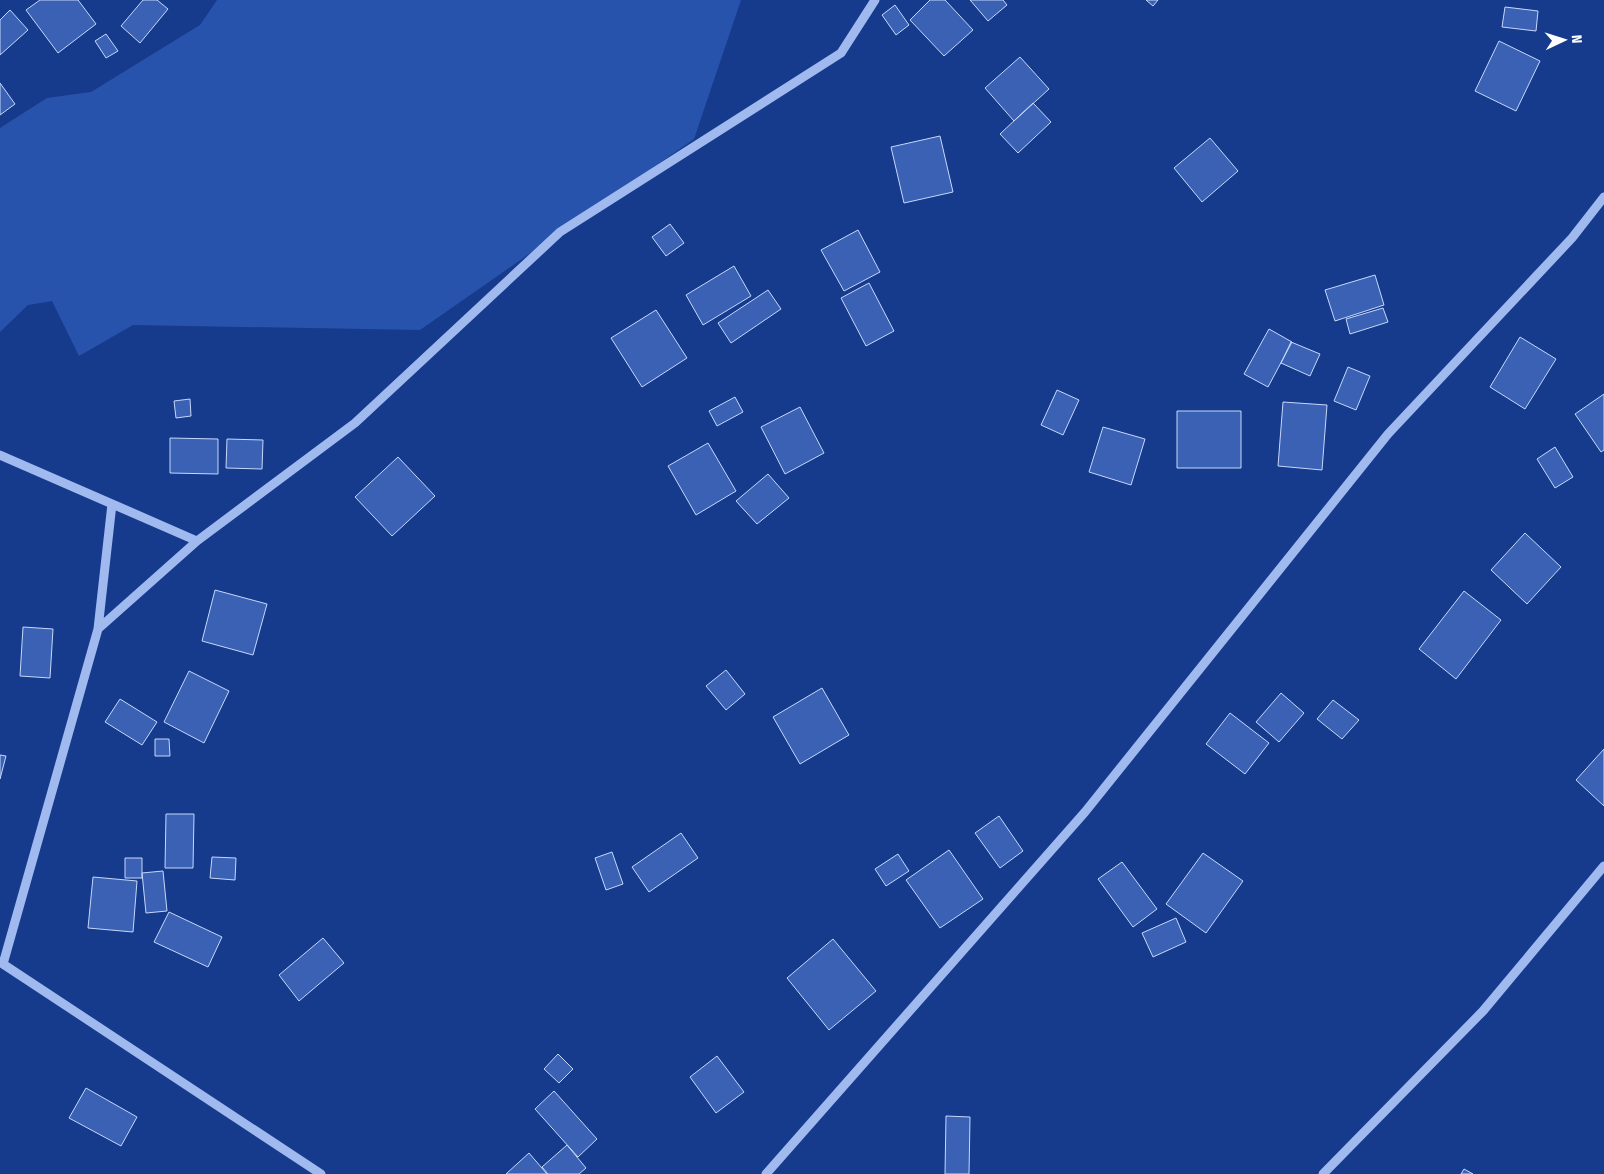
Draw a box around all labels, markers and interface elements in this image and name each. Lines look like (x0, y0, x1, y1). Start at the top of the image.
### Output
north arrow (1539, 15, 1589, 65)
text: N (1568, 34, 1585, 44)

